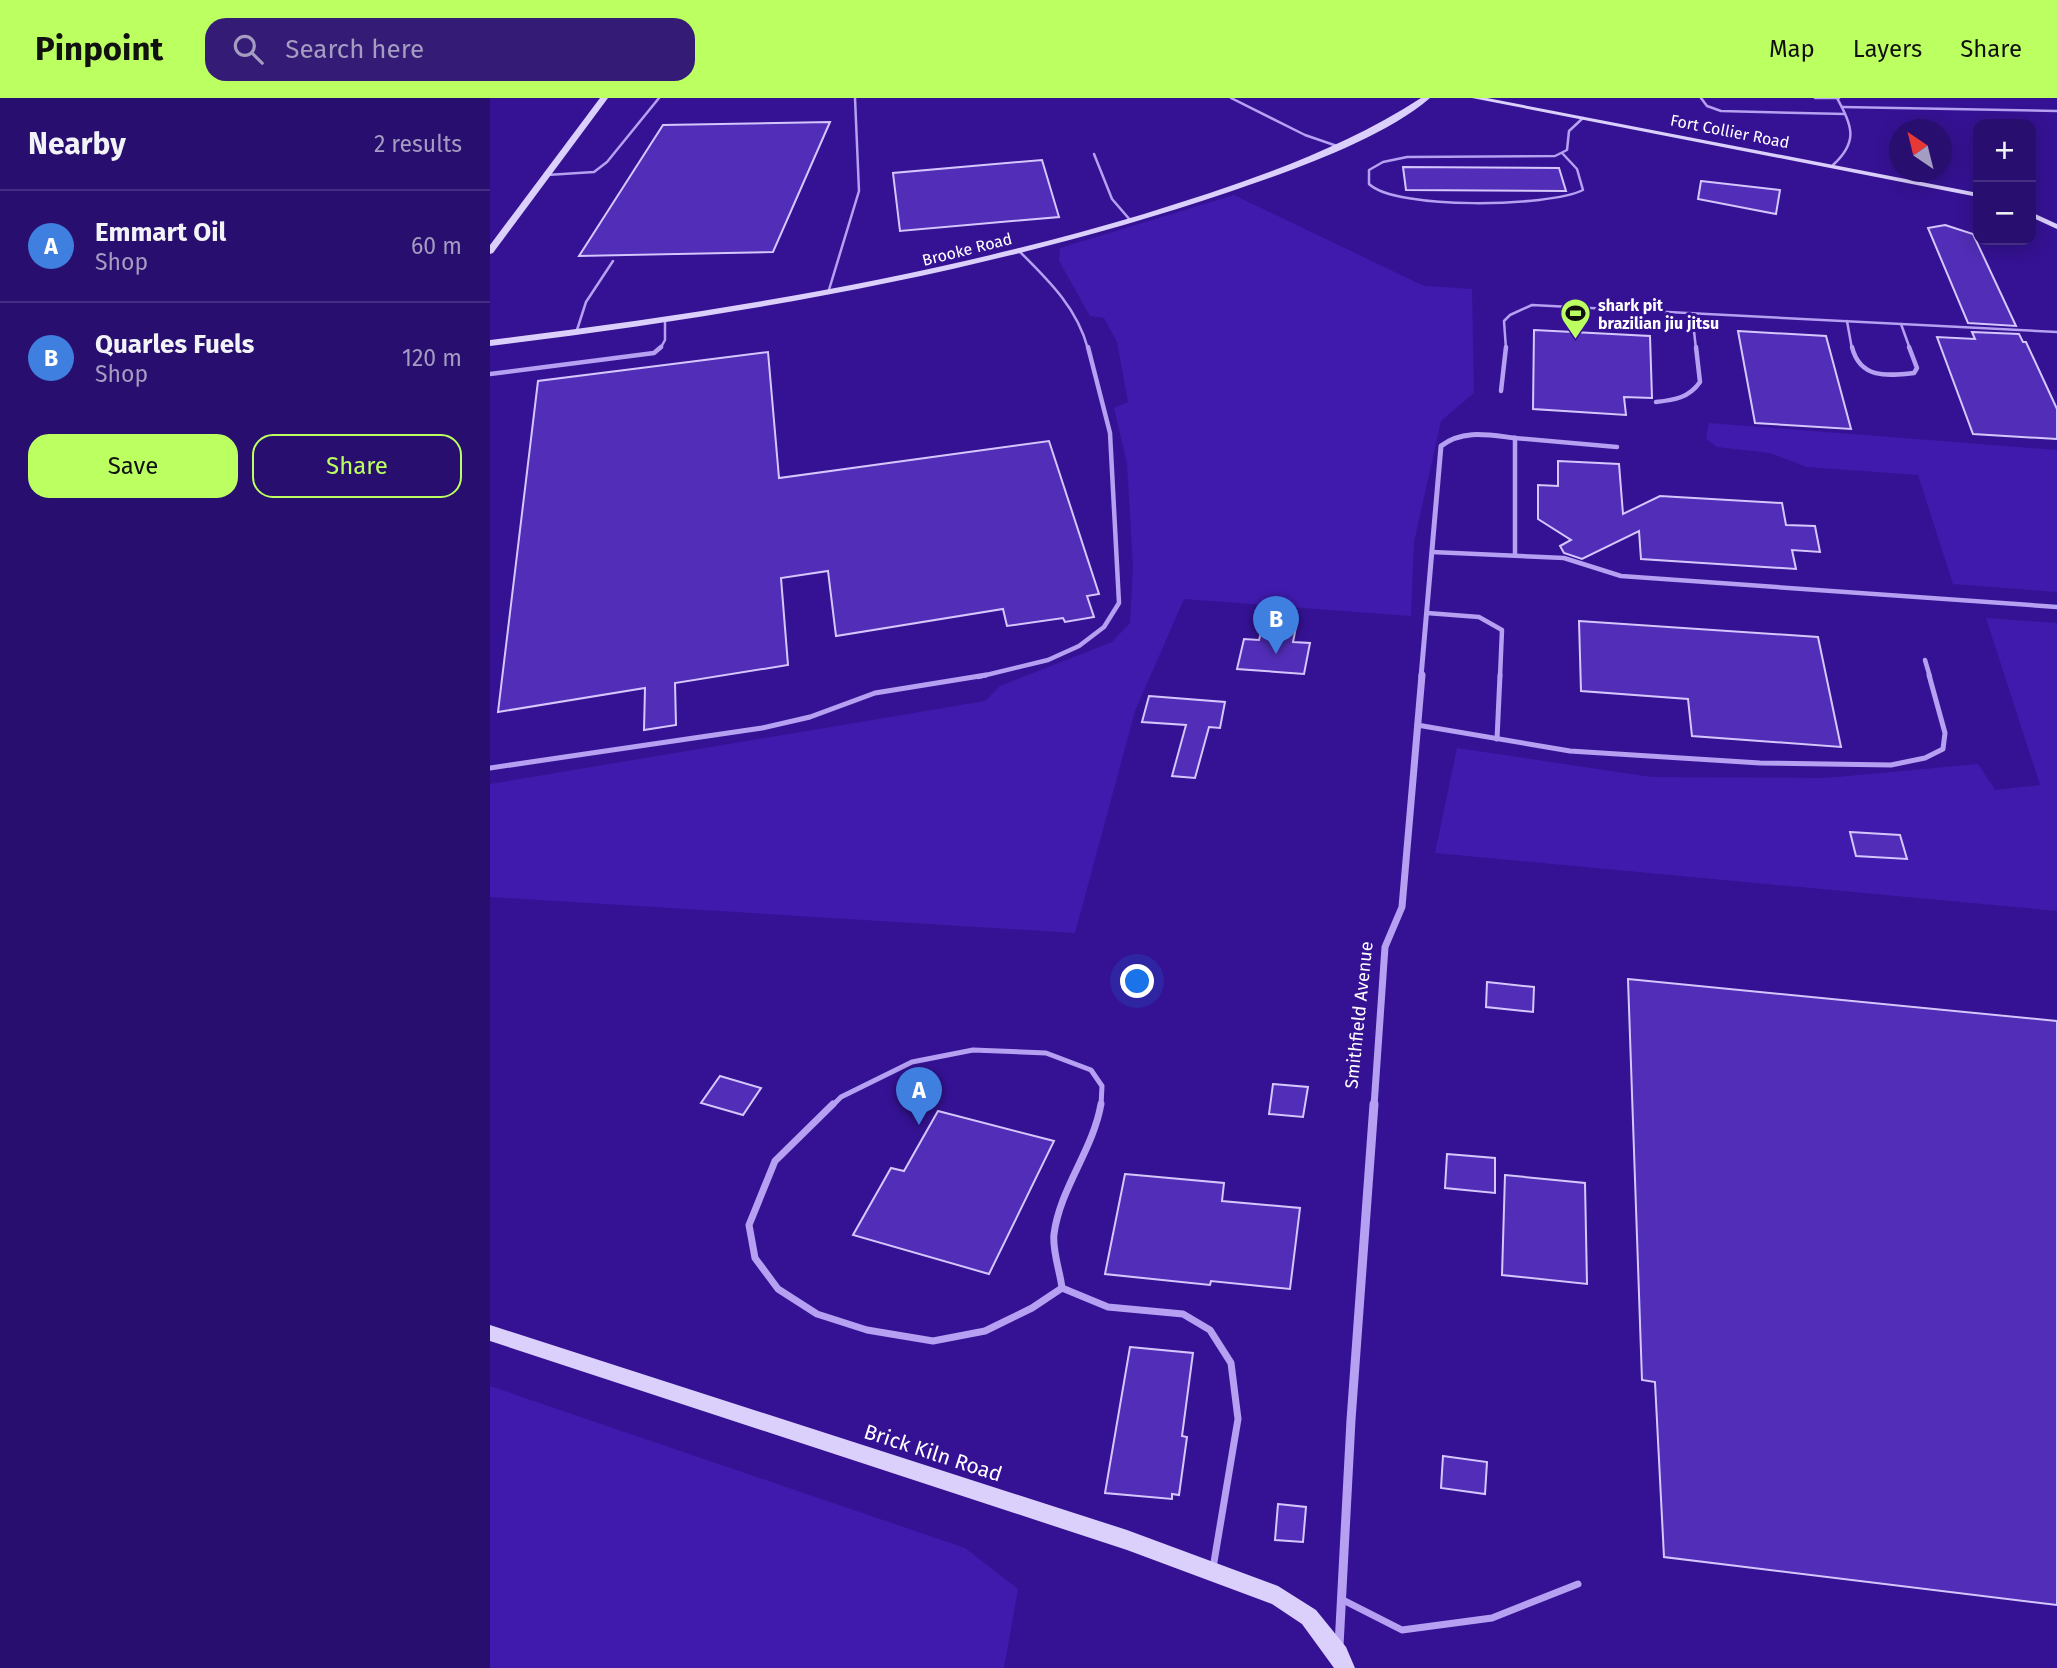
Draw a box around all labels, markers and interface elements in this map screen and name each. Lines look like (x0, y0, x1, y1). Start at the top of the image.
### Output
search box (205, 18, 695, 81)
text: Pinpoint (35, 29, 163, 69)
icon: search (229, 30, 267, 68)
text: Search here (285, 34, 424, 65)
text: Map (1769, 35, 1815, 63)
text: Layers (1853, 35, 1922, 63)
text: Share (1960, 35, 2022, 63)
street label: Fort Collier Road (1669, 111, 1791, 152)
north arrow (1889, 119, 1952, 182)
map controls (1973, 119, 2036, 245)
button: + (1973, 119, 2036, 182)
text: Nearby (28, 126, 126, 162)
text: 2 results (374, 130, 462, 158)
button: − (1973, 182, 2036, 245)
text: Emmart Oil (95, 217, 226, 248)
street label: Brooke Road (920, 229, 1014, 270)
text: A (44, 232, 58, 260)
text: 60 m (411, 232, 462, 260)
text: Shop (95, 248, 148, 276)
place label: shark pit brazilian jiu jitsu (1598, 296, 1719, 333)
sports icon: shark pit brazilian jiu jitsu (1558, 297, 1592, 341)
text: Quarles Fuels (95, 329, 254, 360)
text: B (44, 344, 58, 372)
text: 120 m (402, 344, 462, 372)
text: Shop (95, 360, 148, 388)
button: Save (28, 434, 238, 498)
button: Share (252, 434, 462, 498)
pin: B (1253, 596, 1299, 654)
street label: Smithfield Avenue (1340, 940, 1378, 1090)
your location (1120, 964, 1154, 998)
pin: A (896, 1067, 942, 1125)
street label: Brick Kiln Road (861, 1418, 1005, 1488)

